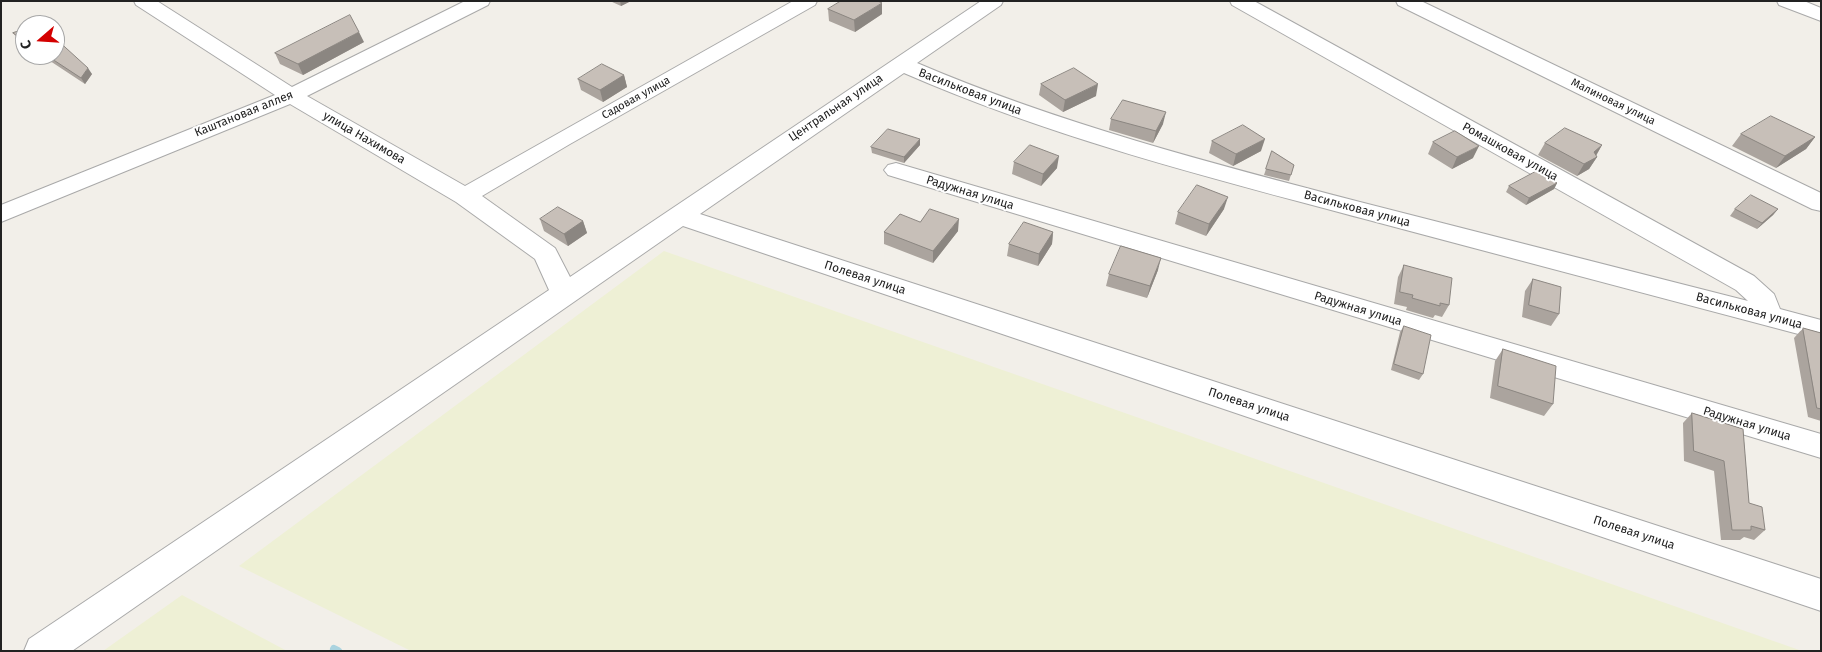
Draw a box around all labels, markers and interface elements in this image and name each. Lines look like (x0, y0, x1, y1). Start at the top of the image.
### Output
north arrow (15, 15, 65, 65)
text: С (17, 38, 36, 51)
street label: Васильковая улица (916, 66, 1024, 118)
street label: Центральная улица (786, 71, 886, 145)
street label: Садовая улица (599, 74, 673, 122)
street label: Малиновая улица (1569, 76, 1657, 128)
street label: Каштановая аллея (193, 88, 295, 140)
street label: улица Нахимова (320, 109, 408, 167)
street label: Ромашковая улица (1460, 120, 1560, 184)
street label: Радужная улица (924, 173, 1016, 213)
street label: Васильковая улица (1302, 188, 1412, 230)
street label: Полевая улица (822, 258, 908, 298)
street label: Радужная улица (1312, 289, 1404, 329)
street label: Васильковая улица (1694, 290, 1804, 332)
street label: Полевая улица (1206, 385, 1292, 425)
street label: Радужная улица (1701, 404, 1793, 444)
street label: Полевая улица (1591, 513, 1677, 553)

